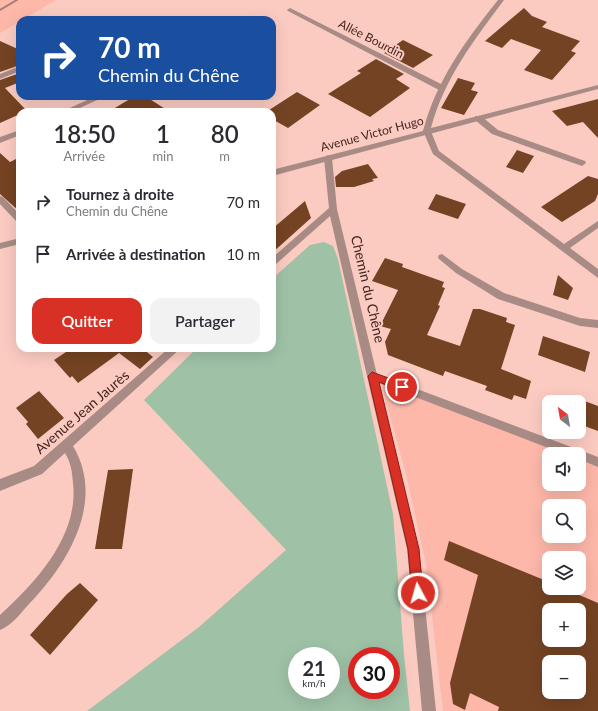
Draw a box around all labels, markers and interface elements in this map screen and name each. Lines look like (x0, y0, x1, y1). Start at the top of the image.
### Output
street label: Allée Bourdin (336, 16, 406, 61)
text: 70 m (98, 30, 161, 64)
icon: right (32, 32, 84, 84)
text: Chemin du Chêne (98, 64, 239, 86)
street label: Avenue Victor Hugo (319, 112, 425, 154)
text: 18:50 (53, 119, 115, 148)
text: 1 (156, 119, 170, 148)
text: 80 (211, 119, 239, 148)
text: Arrivée (63, 148, 105, 164)
text: min (152, 148, 173, 164)
text: m (219, 148, 230, 164)
text: Tournez à droite (66, 185, 174, 203)
icon: right (32, 191, 54, 213)
text: 70 m (226, 193, 260, 211)
text: Chemin du Chêne (66, 203, 168, 219)
street label: Chemin du Chêne (348, 233, 389, 344)
icon: arrive (32, 243, 54, 265)
text: Arrivée à destination (66, 245, 205, 263)
text: 10 m (226, 245, 260, 263)
button: Quitter (32, 298, 142, 344)
button: Partager (150, 298, 260, 344)
street label: Avenue Jean Jaurès (31, 366, 132, 457)
pin (385, 370, 419, 404)
icon: arrive (391, 376, 413, 398)
north arrow (542, 395, 586, 439)
map controls (542, 395, 586, 699)
button: sound (542, 447, 586, 491)
button: search (542, 499, 586, 543)
button: layers (542, 551, 586, 595)
position arrow (397, 572, 439, 614)
button: + (542, 603, 586, 647)
speed limit sign: 30 (348, 647, 400, 699)
button: − (542, 655, 586, 699)
text: 21 (302, 656, 326, 680)
text: km/h (302, 677, 326, 689)

